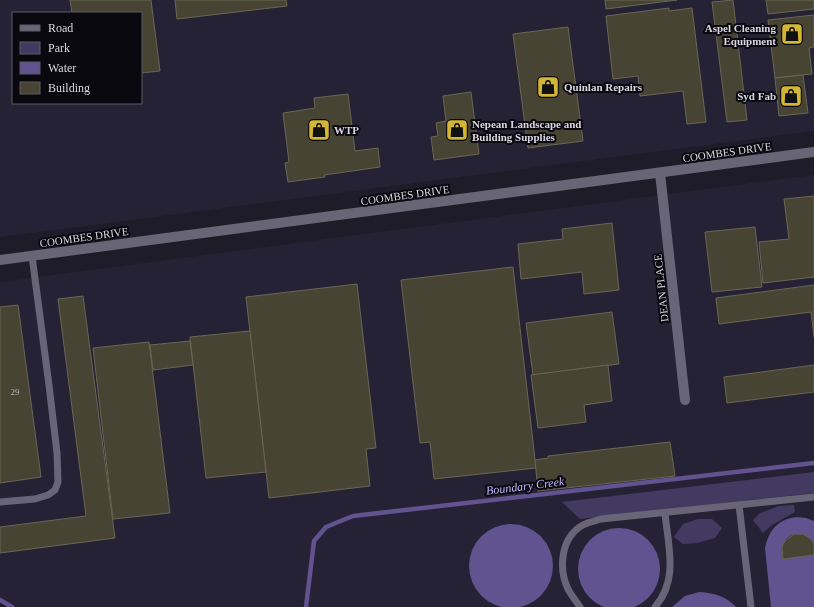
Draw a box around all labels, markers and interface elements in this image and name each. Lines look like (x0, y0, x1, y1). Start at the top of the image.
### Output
legend (12, 12, 142, 104)
text: Road (48, 21, 73, 35)
shop icon: Aspel Cleaning Equipment (779, 21, 805, 47)
place label: Aspel Cleaning Equipment (705, 22, 776, 47)
text: Park (48, 41, 70, 55)
text: Water (48, 61, 76, 75)
shop icon: Quinlan Repairs (535, 74, 561, 100)
text: Building (48, 81, 90, 95)
place label: Quinlan Repairs (564, 81, 643, 93)
shop icon: Syd Fab (778, 83, 804, 109)
place label: Syd Fab (737, 90, 776, 102)
shop icon: WTP (306, 117, 332, 143)
shop icon: Nepean Landscape and Building Supplies (444, 117, 470, 143)
place label: Nepean Landscape and Building Supplies (472, 118, 581, 143)
place label: WTP (334, 124, 359, 136)
street label: COOMBES DRIVE (682, 140, 772, 164)
street label: COOMBES DRIVE (360, 183, 450, 207)
street label: COOMBES DRIVE (39, 225, 129, 249)
street label: DEAN PLACE (651, 253, 671, 323)
house number: 29 (11, 387, 20, 397)
water label: Boundary Creek (485, 474, 565, 498)

